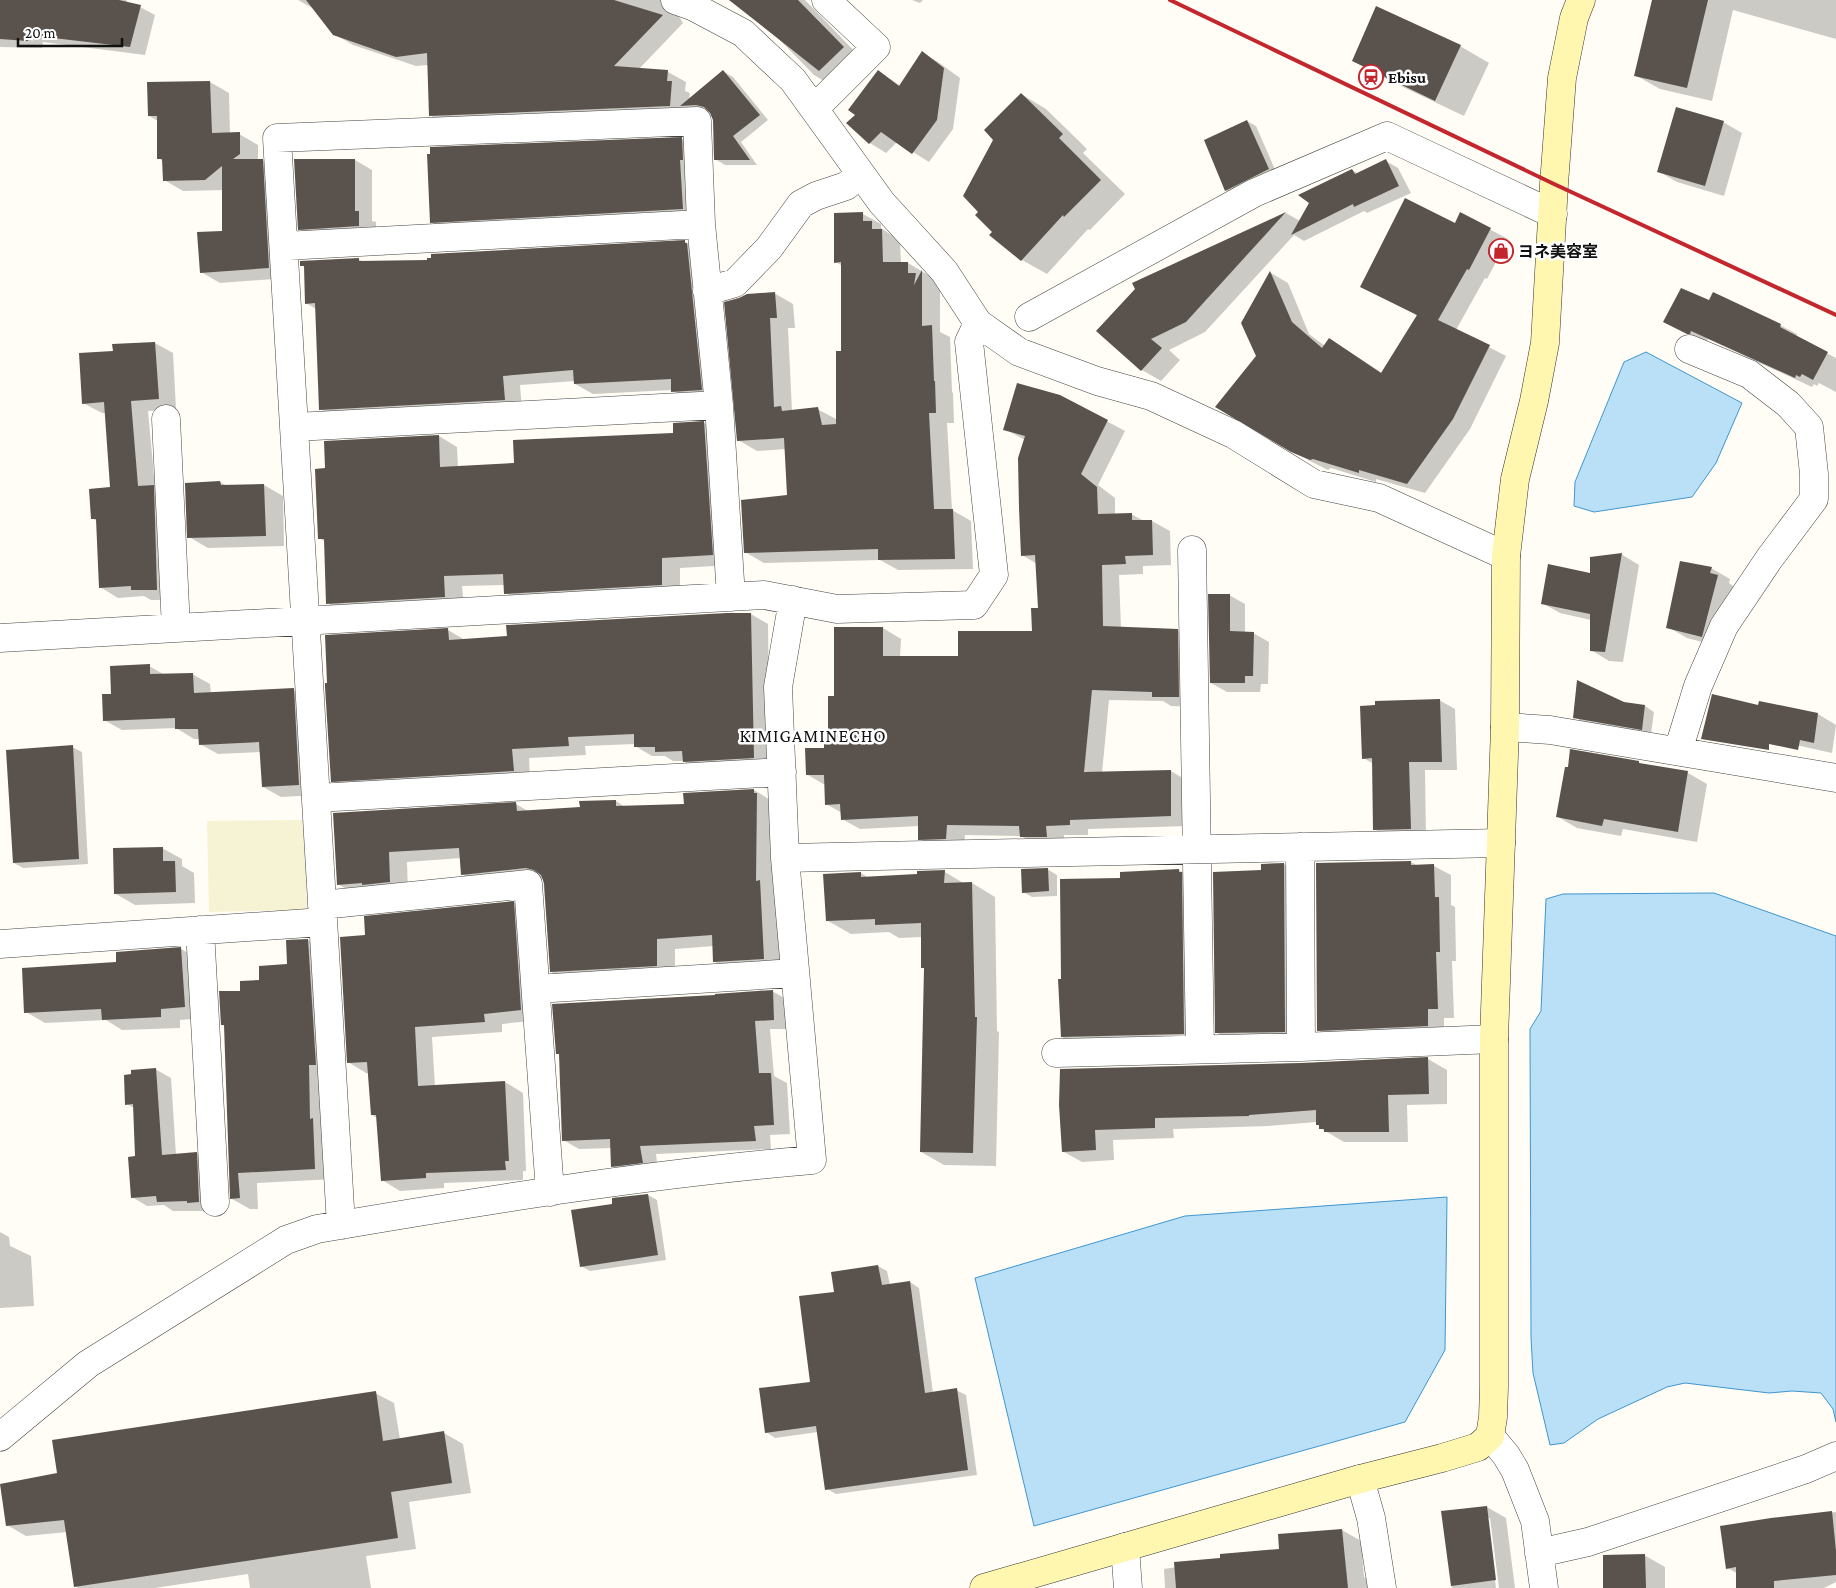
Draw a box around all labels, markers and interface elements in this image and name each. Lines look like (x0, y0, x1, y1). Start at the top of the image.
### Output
scale bar (18, 15, 121, 47)
text: 20 m (25, 25, 56, 41)
station icon: Ebisu (1358, 64, 1384, 90)
place label: Ebisu (1388, 69, 1426, 86)
shop icon: ヨネ美容室 (1488, 238, 1514, 264)
place label: ヨネ美容室 (1518, 243, 1598, 260)
district label: KIMIGAMINECHO (739, 726, 887, 746)

